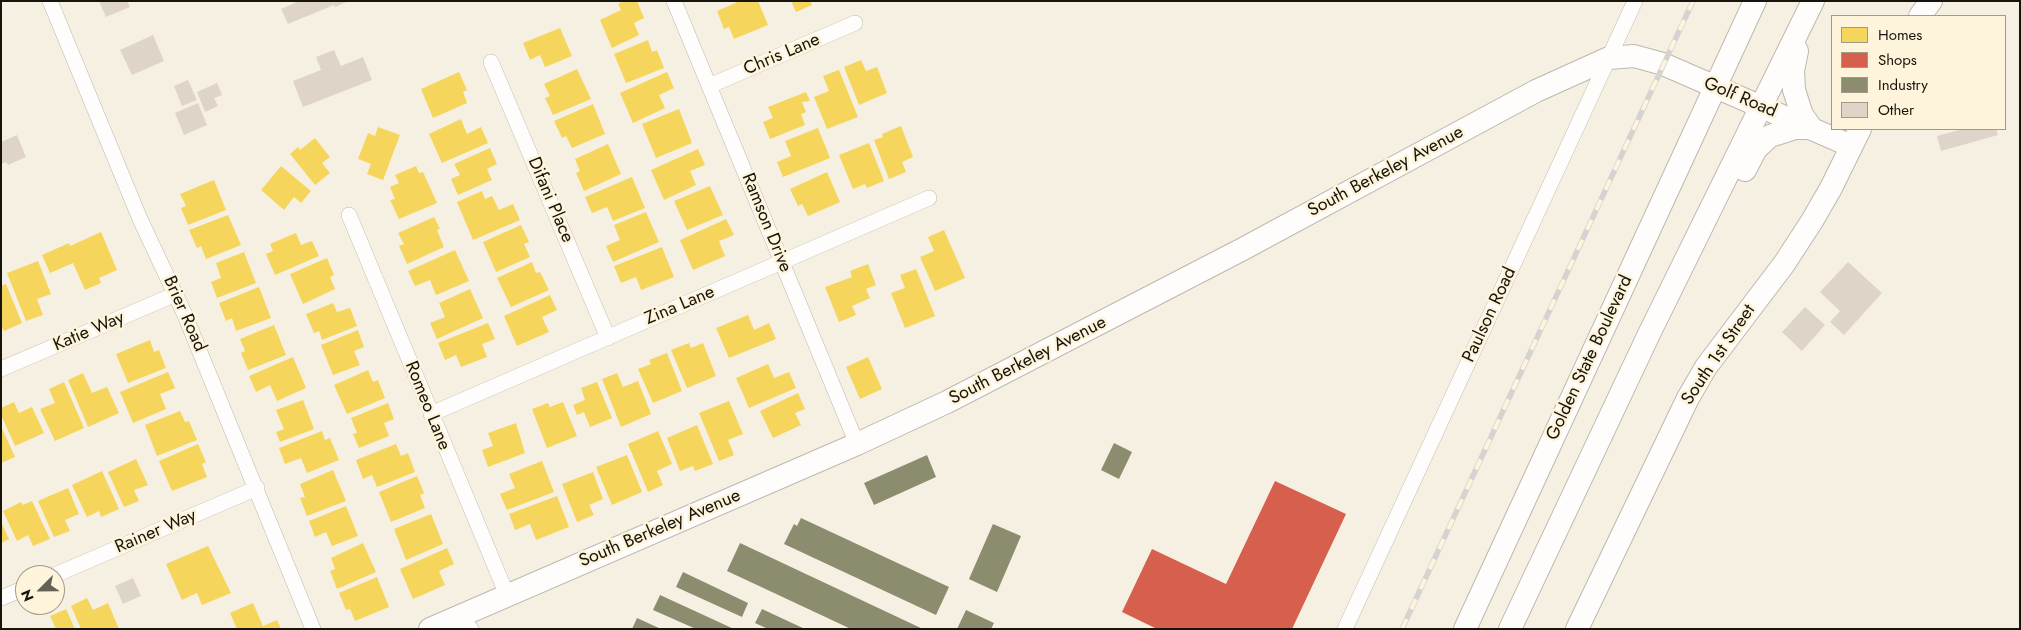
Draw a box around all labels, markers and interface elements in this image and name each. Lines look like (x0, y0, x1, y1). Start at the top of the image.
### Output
legend (1831, 15, 2006, 130)
text: Homes (1878, 24, 1922, 46)
street label: Chris Lane (741, 29, 823, 81)
text: Shops (1878, 49, 1917, 71)
street label: Golf Road (1700, 73, 1780, 123)
text: Industry (1878, 74, 1928, 96)
text: Other (1878, 99, 1914, 121)
street label: South Berkeley Avenue (1304, 122, 1468, 222)
street label: Difani Place (522, 154, 578, 246)
street label: Ramson Drive (736, 170, 796, 276)
street label: Paulson Road (1459, 264, 1521, 366)
street label: Golden State Boulevard (1542, 272, 1638, 444)
street label: Brier Road (158, 273, 210, 355)
street label: Zina Lane (642, 282, 718, 330)
street label: South 1st Street (1678, 301, 1760, 409)
street label: Katie Way (50, 307, 128, 357)
street label: South Berkeley Avenue (946, 312, 1110, 410)
street label: Romeo Lane (399, 358, 455, 454)
street label: South Berkeley Avenue (576, 485, 744, 573)
street label: Rainer Way (112, 505, 200, 559)
north arrow (15, 565, 65, 615)
text: N (16, 586, 38, 604)

